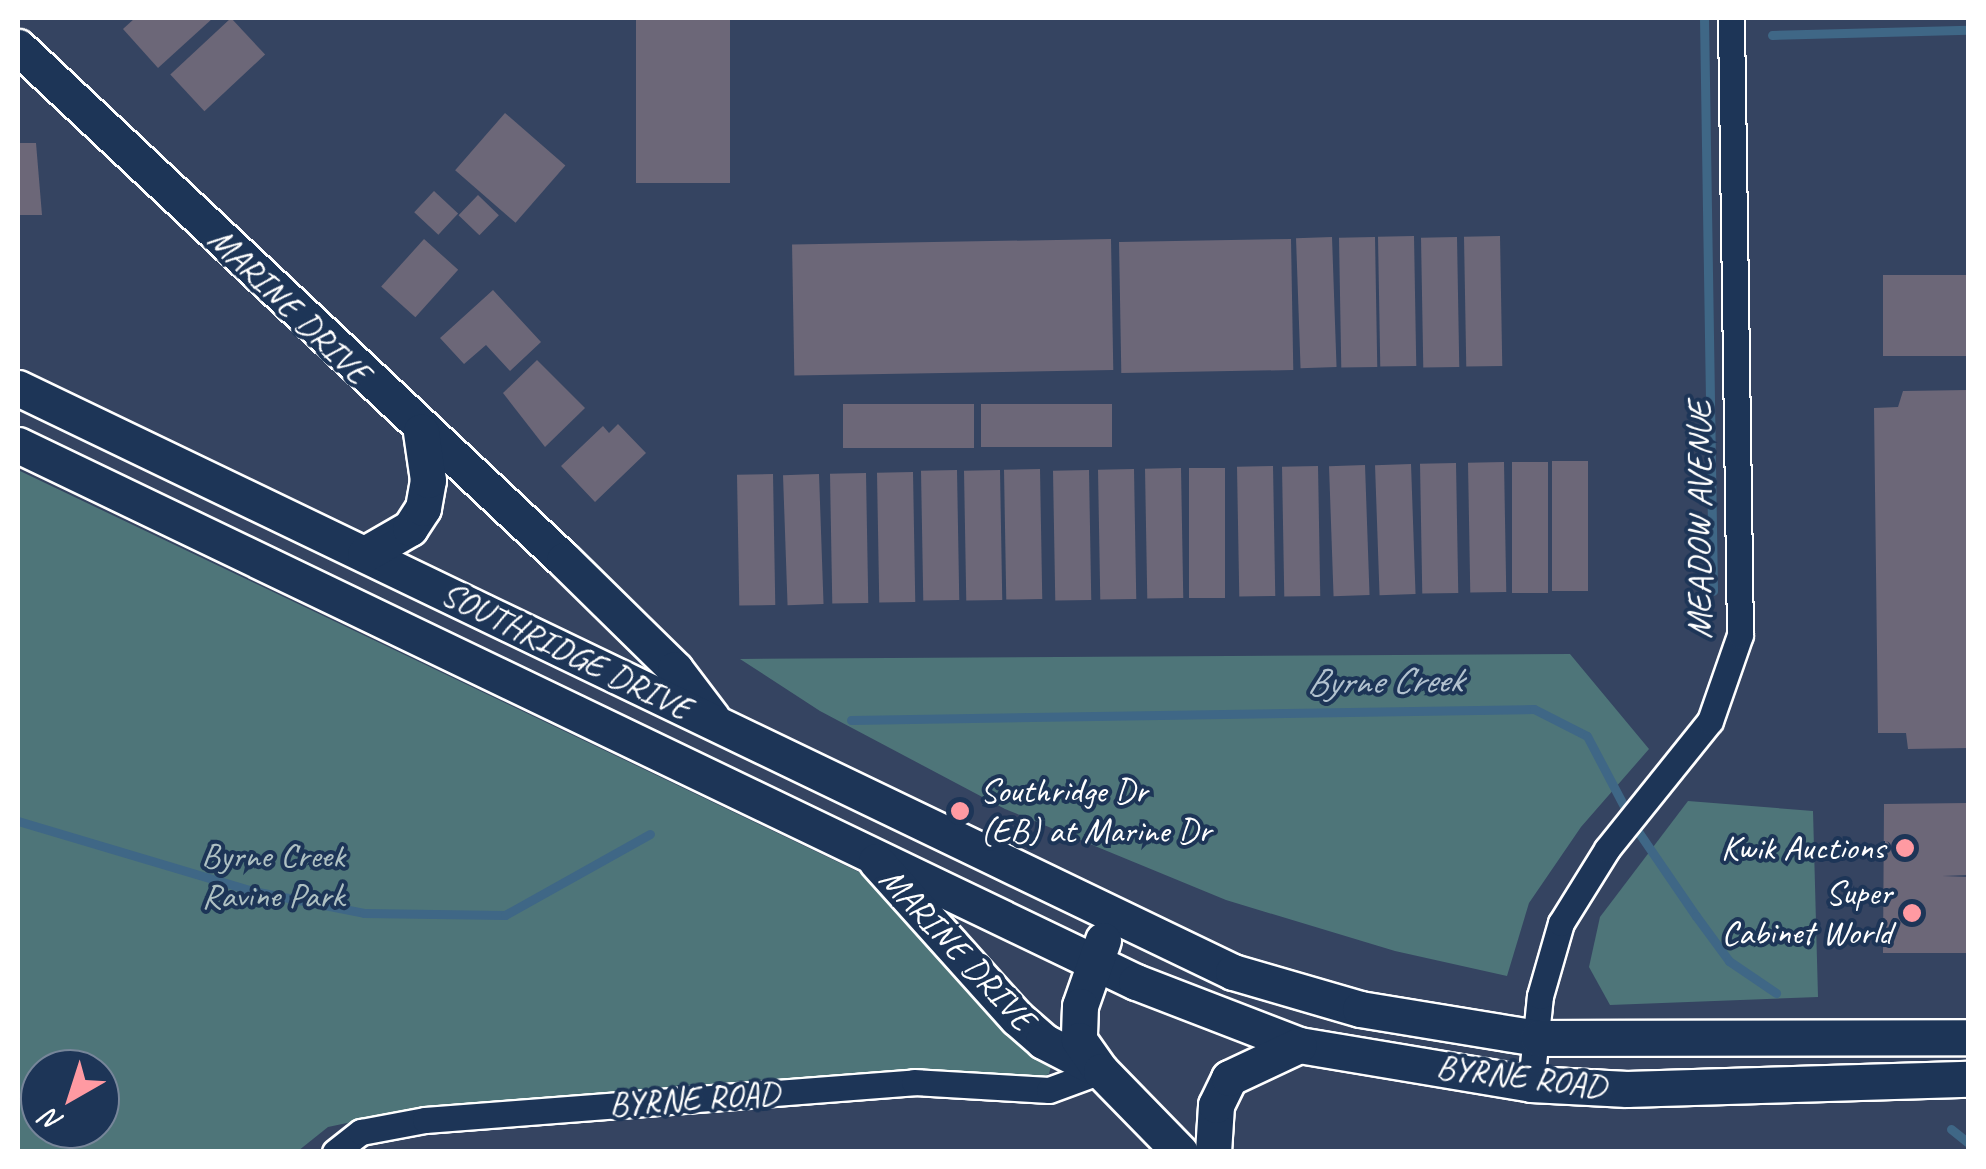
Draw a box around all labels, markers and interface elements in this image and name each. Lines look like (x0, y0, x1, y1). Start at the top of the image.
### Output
street label: MARINE DRIVE (200, 219, 378, 393)
street label: MEADOW AVENUE (1679, 401, 1721, 639)
street label: SOUTHRIDGE DRIVE (434, 572, 698, 730)
water label: Byrne Creek (1306, 657, 1462, 705)
place label: Southridge Dr (EB) at Marine Dr (980, 770, 1212, 852)
marker: Southridge Dr (EB) at Marine Dr (949, 800, 971, 822)
place label: Kwik Auctions (1722, 827, 1885, 869)
park label: Byrne Creek Ravine Park (202, 835, 344, 917)
marker: Kwik Auctions (1894, 837, 1916, 859)
street label: MARINE DRIVE (871, 859, 1043, 1039)
place label: Super Cabinet World (1721, 872, 1892, 954)
marker: Super Cabinet World (1901, 902, 1923, 924)
street label: BYRNE ROAD (1433, 1046, 1609, 1108)
north arrow (20, 1049, 120, 1149)
street label: BYRNE ROAD (606, 1072, 782, 1126)
text: N (34, 1102, 70, 1140)

